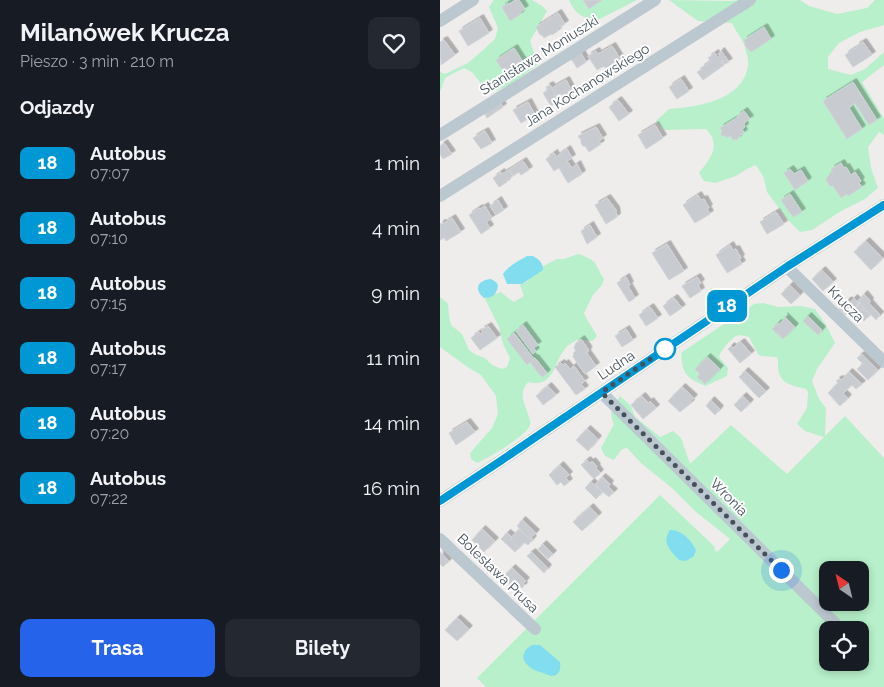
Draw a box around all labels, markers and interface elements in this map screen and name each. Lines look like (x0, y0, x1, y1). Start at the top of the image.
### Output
street label: Stanisława Moniuszki (477, 12, 601, 98)
button: heart (368, 17, 420, 69)
text: Milanówek Krucza (20, 18, 229, 47)
street label: Jana Kochanowskiego (522, 40, 652, 130)
text: Pieszo · 3 min · 210 m (20, 52, 174, 71)
text: Odjazdy (20, 96, 94, 118)
text: Autobus (90, 142, 166, 164)
text: 18 (38, 152, 57, 173)
text: 1 min (374, 152, 420, 174)
text: 07:07 (90, 164, 129, 183)
text: Autobus (90, 207, 166, 229)
text: 18 (38, 217, 57, 238)
text: 4 min (372, 217, 420, 239)
text: 07:10 (90, 229, 128, 248)
text: Autobus (90, 272, 166, 294)
text: 18 (38, 282, 57, 303)
text: 9 min (371, 282, 420, 304)
street label: Krucza (825, 283, 867, 325)
line badge: 18 (704, 290, 750, 322)
text: 07:15 (90, 294, 127, 313)
text: 18 (717, 295, 737, 316)
text: Autobus (90, 337, 166, 359)
unlabelled marker (654, 338, 676, 360)
text: 18 (38, 347, 57, 368)
text: 11 min (366, 347, 420, 369)
street label: Ludna (595, 347, 637, 383)
text: 07:17 (90, 359, 127, 378)
text: Autobus (90, 402, 166, 424)
text: 18 (38, 412, 57, 433)
text: 14 min (364, 412, 420, 434)
text: 07:20 (90, 424, 129, 443)
text: Autobus (90, 467, 166, 489)
street label: Wronia (707, 475, 751, 519)
text: 18 (38, 477, 57, 498)
text: 16 min (363, 477, 420, 499)
text: 07:22 (90, 489, 128, 508)
street label: Bolesława Prusa (454, 530, 542, 616)
your location (769, 558, 794, 583)
north arrow (819, 561, 869, 611)
map controls (819, 561, 869, 671)
button: Trasa (20, 619, 215, 677)
button: Bilety (225, 619, 420, 677)
button: locate (819, 621, 869, 671)

